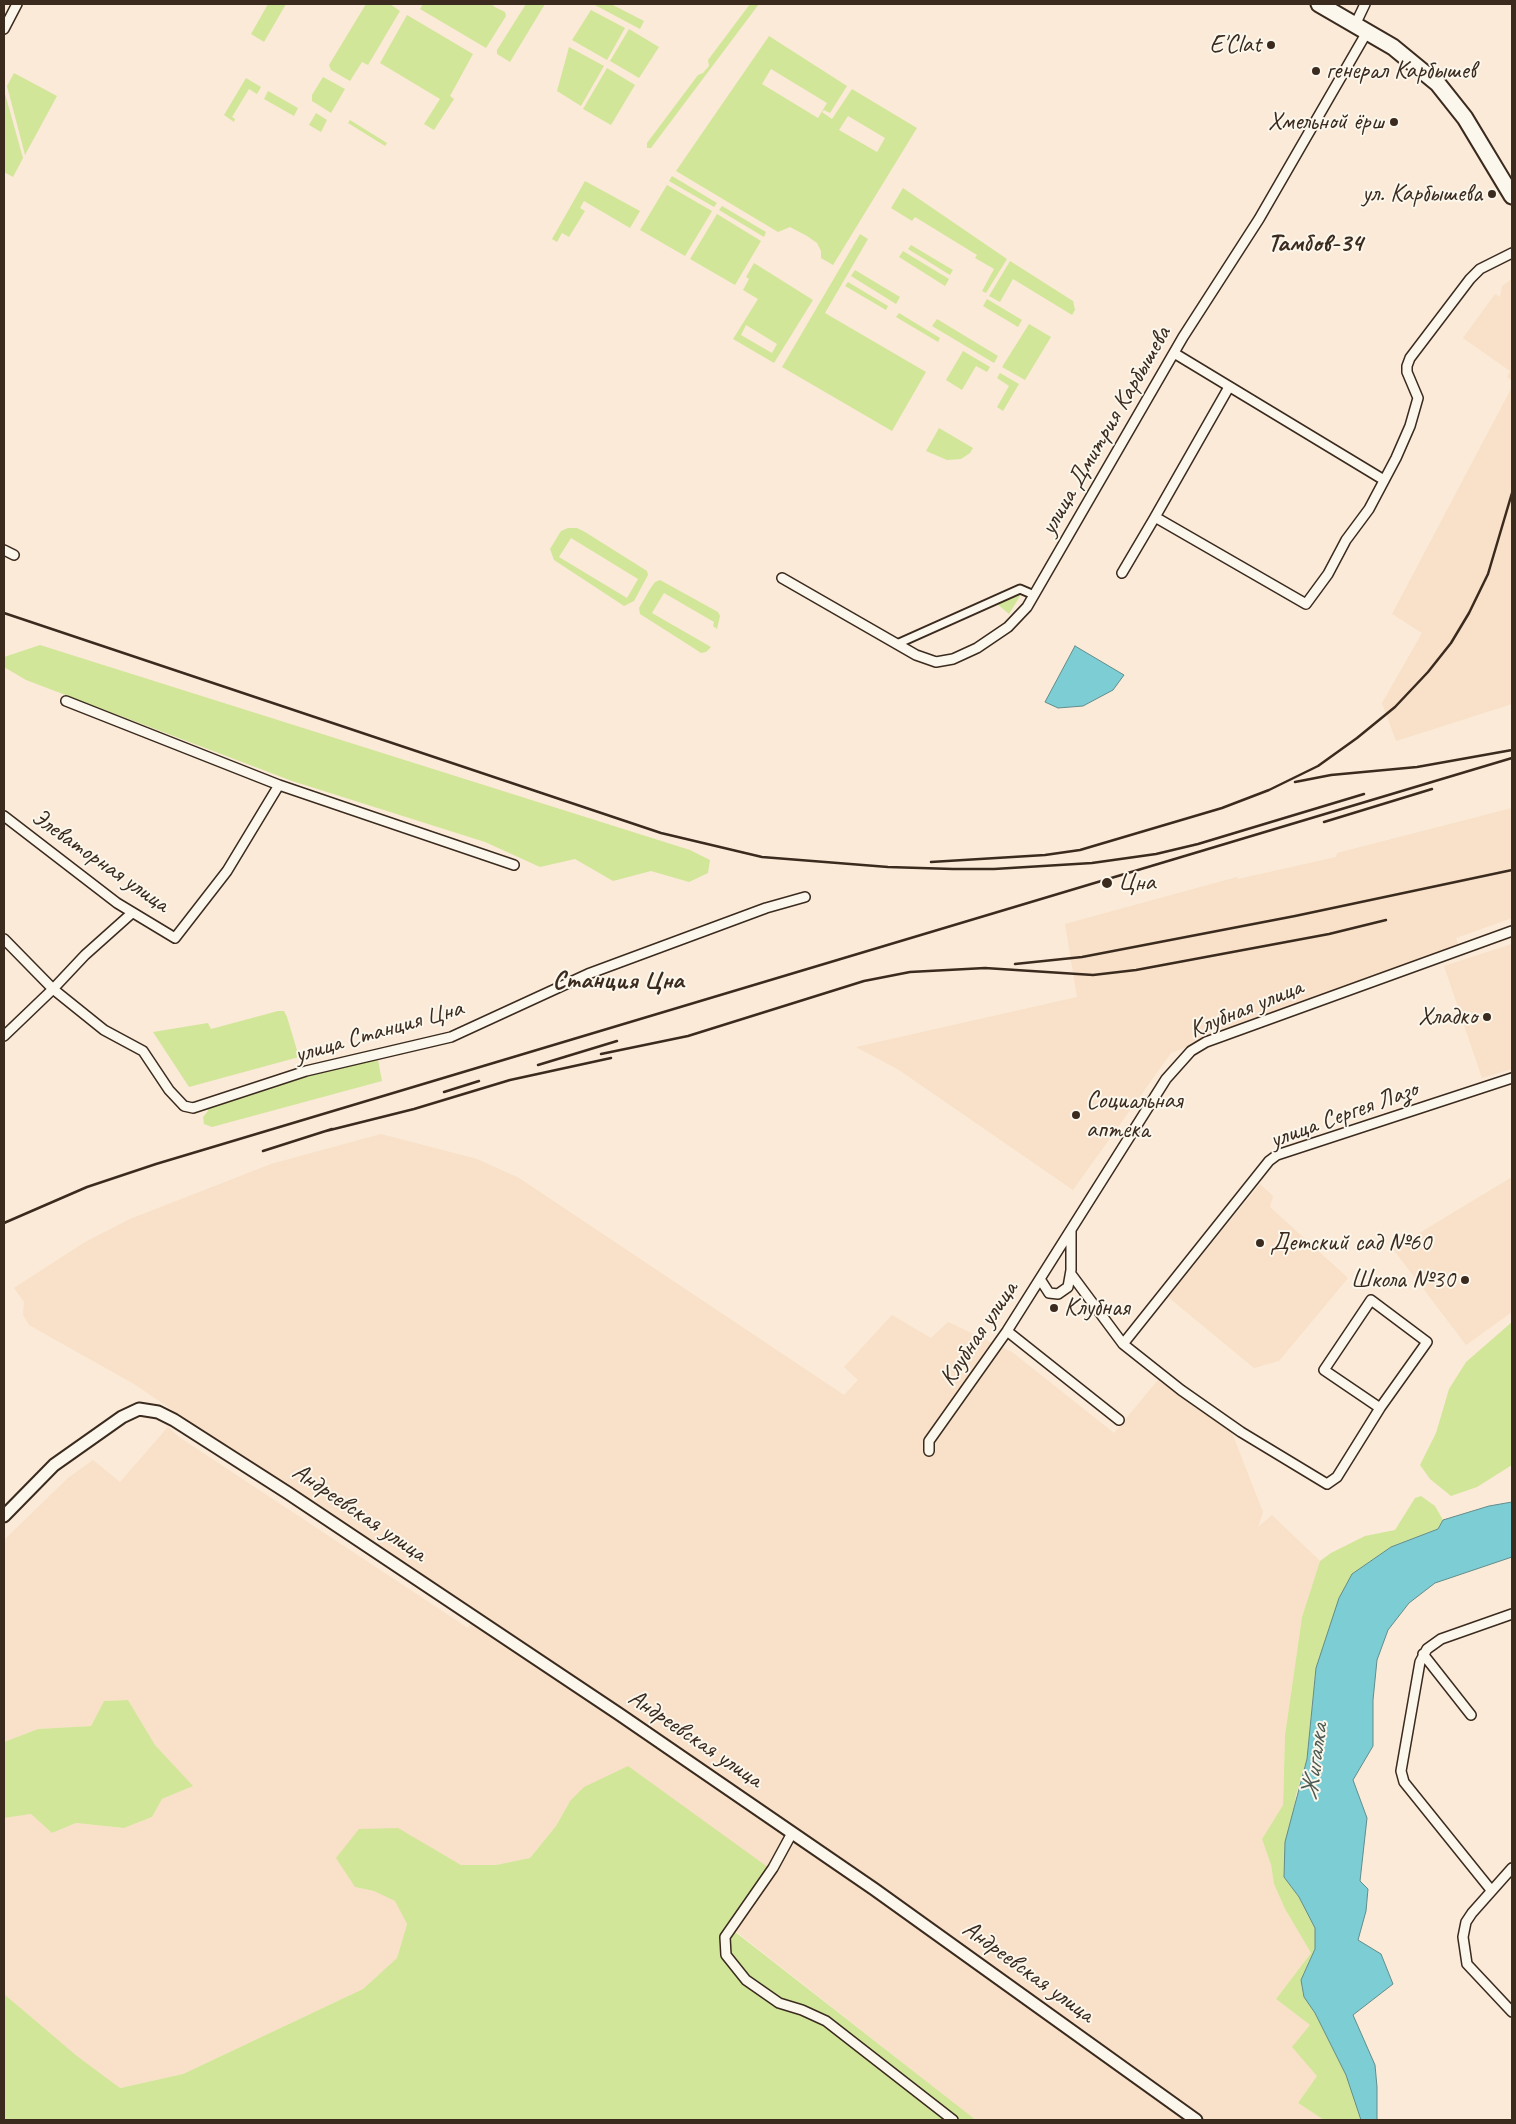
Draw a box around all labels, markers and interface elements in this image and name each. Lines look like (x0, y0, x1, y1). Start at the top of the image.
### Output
place label: E'Clat (1210, 30, 1261, 60)
marker: E'Clat (1265, 39, 1277, 51)
place label: генерал Карбышев (1326, 56, 1476, 86)
marker: генерал Карбышев (1310, 65, 1322, 77)
place label: Хмельной ёрш (1268, 107, 1384, 137)
marker: Хмельной ёрш (1388, 116, 1400, 128)
place label: ул. Карбышева (1362, 179, 1482, 209)
marker: ул. Карбышева (1486, 188, 1498, 200)
district label: Тамбов-34 (1267, 228, 1363, 260)
street label: улица Дмитрия Карбышева (1034, 321, 1178, 541)
street label: Элеваторная улица (25, 802, 175, 920)
place label: Цна (1118, 868, 1155, 898)
marker: Цна (1100, 876, 1114, 890)
district label: Станция Цна (552, 965, 684, 997)
street label: Клубная улица (1185, 973, 1307, 1045)
street label: улица Станция Цна (291, 994, 467, 1070)
place label: Хладко (1418, 1002, 1477, 1032)
marker: Хладко (1481, 1011, 1493, 1023)
street label: улица Сергея Лазо (1266, 1074, 1422, 1156)
place label: Социальная аптека (1086, 1086, 1182, 1145)
marker: Социальная аптека (1070, 1109, 1082, 1121)
place label: Детский сад №60 (1270, 1228, 1431, 1258)
marker: Детский сад №60 (1254, 1237, 1266, 1249)
place label: Школа №30 (1351, 1265, 1455, 1295)
marker: Школа №30 (1459, 1274, 1471, 1286)
street label: Клубная улица (933, 1276, 1025, 1392)
place label: Клубная (1064, 1293, 1130, 1323)
marker: Клубная (1048, 1302, 1060, 1314)
street label: Андреевская улица (286, 1457, 432, 1569)
street label: Андреевская улица (622, 1683, 768, 1795)
water label: Жигалка (1294, 1722, 1336, 1802)
street label: Андреевская улица (956, 1914, 1100, 2030)

